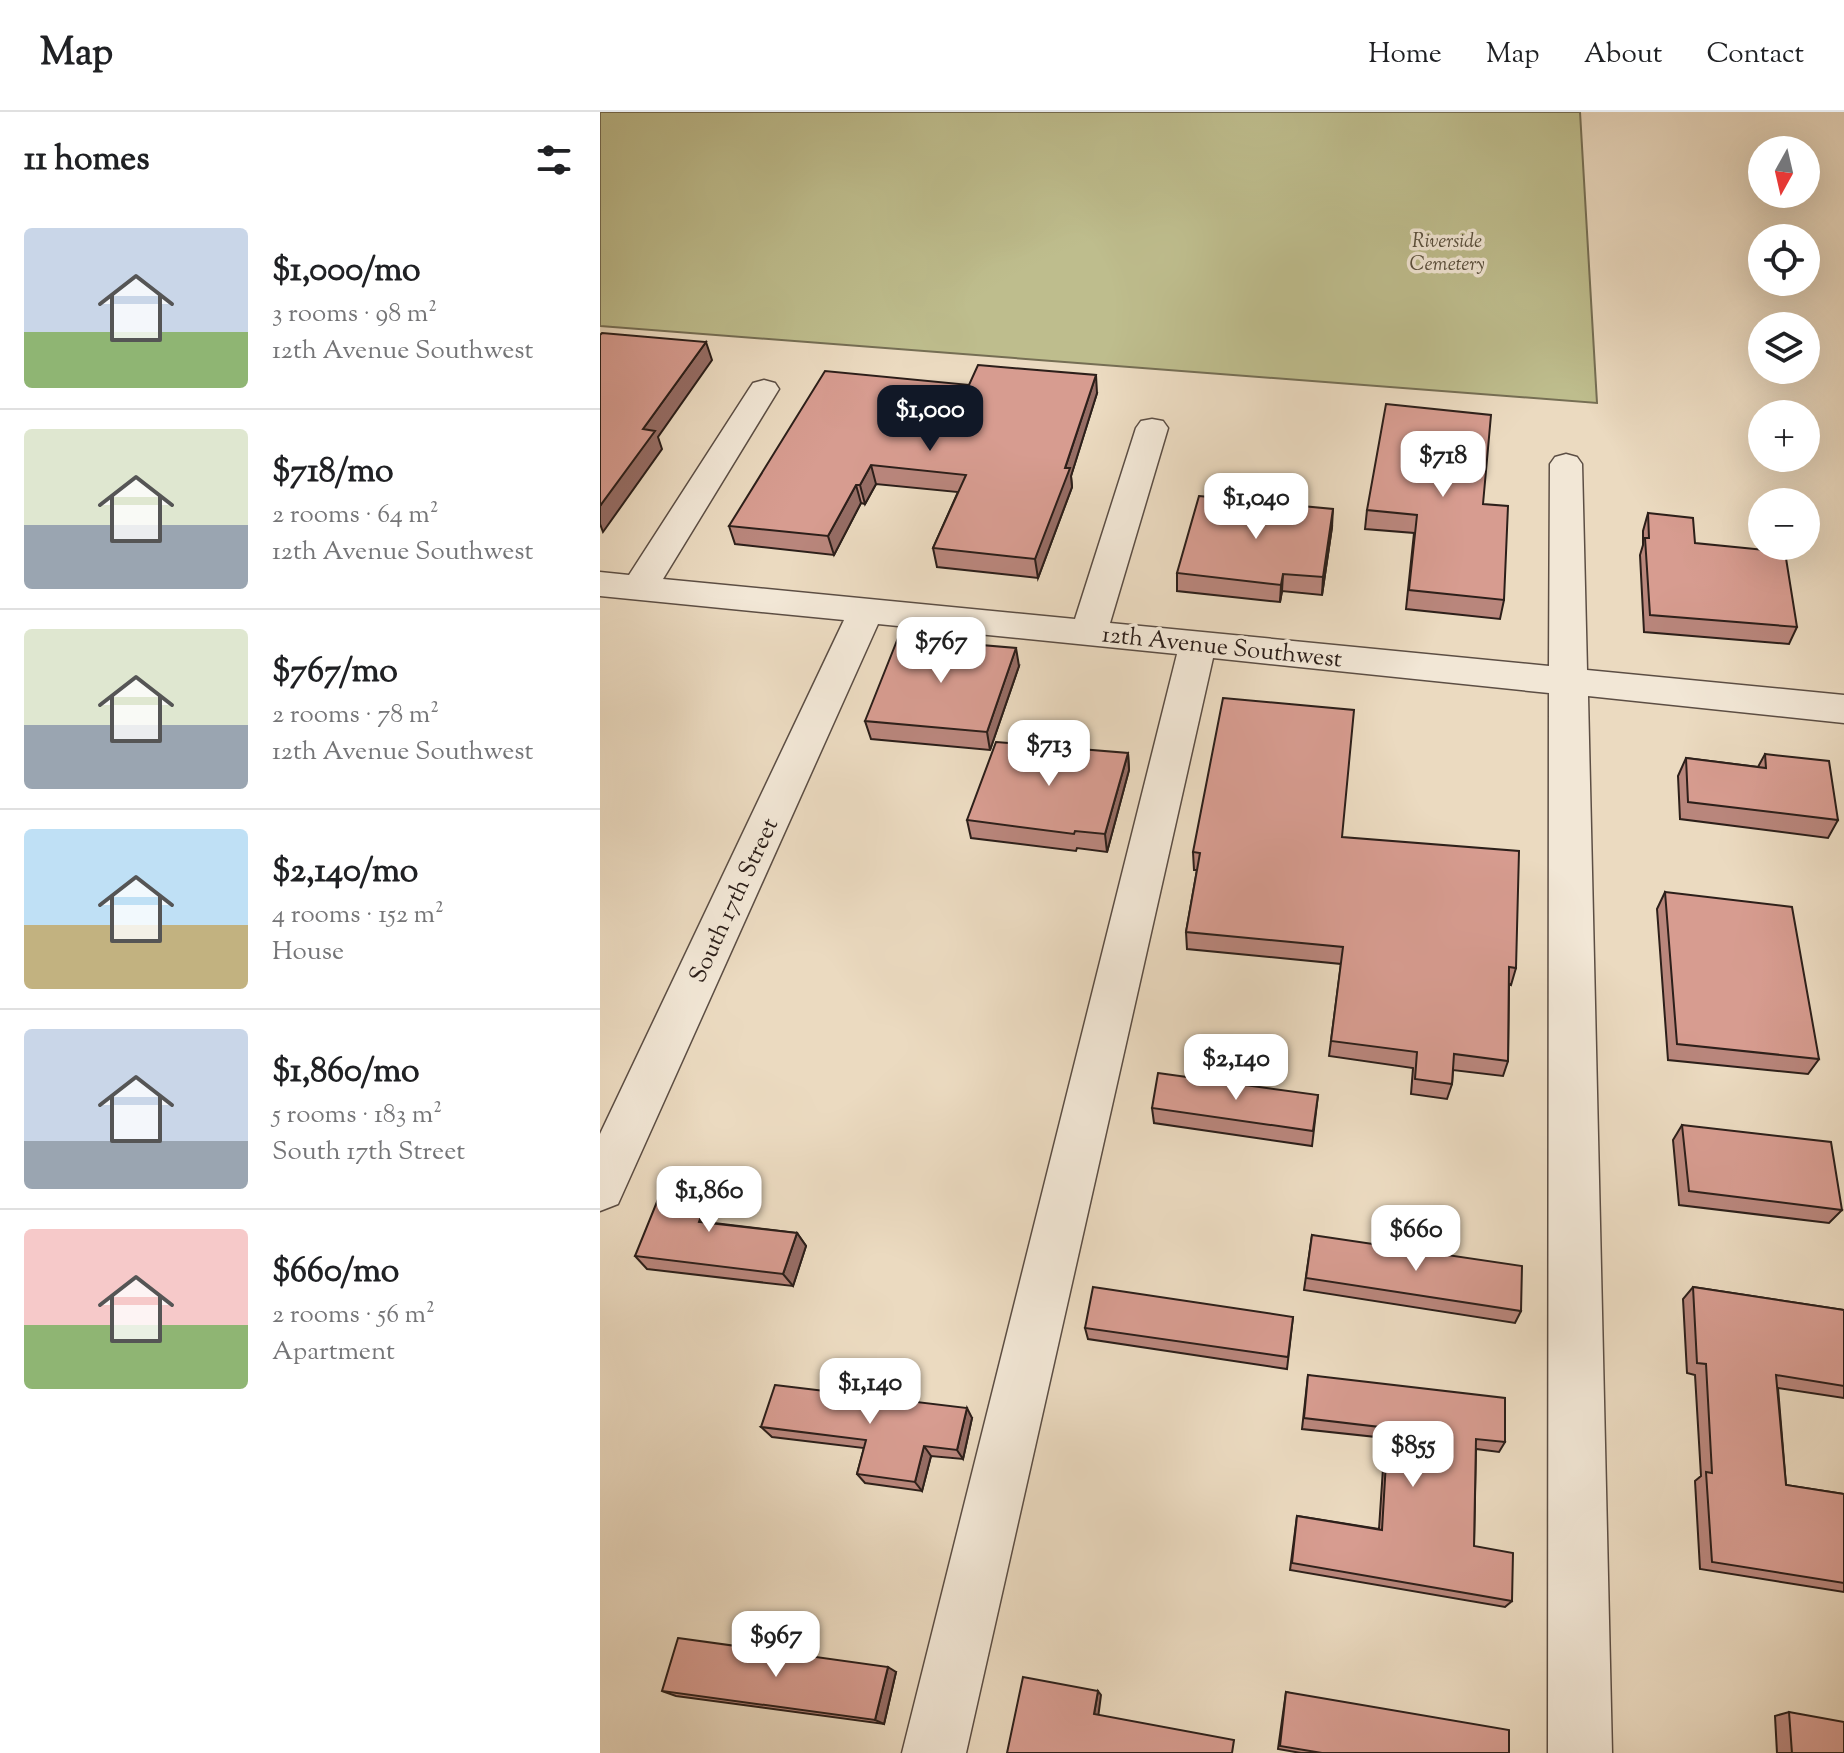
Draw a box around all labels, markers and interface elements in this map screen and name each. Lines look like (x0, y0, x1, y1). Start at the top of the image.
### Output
text: Map (40, 28, 113, 82)
text: Home (1368, 35, 1442, 75)
text: Map (1486, 35, 1540, 75)
text: About (1584, 35, 1662, 75)
text: Contact (1706, 35, 1804, 75)
text: 11 homes (24, 136, 150, 185)
north arrow (1748, 136, 1820, 208)
map controls (1748, 136, 1820, 560)
icon: filters (532, 138, 576, 182)
button: locate (1748, 224, 1820, 296)
park label: Riverside Cemetery (1409, 228, 1485, 280)
text: $1,000/mo (272, 247, 421, 296)
icon: home (88, 260, 184, 356)
text: 3 rooms · 98 m² (272, 296, 437, 333)
button: layers (1748, 312, 1820, 384)
text: 12th Avenue Southwest (272, 333, 533, 370)
pin: $1,000 (865, 385, 995, 453)
text: $1,000 (895, 392, 965, 429)
button: + (1748, 400, 1820, 472)
pin: $718 (1396, 431, 1490, 499)
text: $718 (1419, 438, 1467, 475)
text: $718/mo (272, 448, 394, 497)
icon: home (88, 461, 184, 557)
pin: $1,040 (1191, 473, 1321, 541)
text: $1,040 (1222, 480, 1290, 517)
button: − (1748, 488, 1820, 560)
text: 2 rooms · 64 m² (272, 497, 439, 534)
text: 12th Avenue Southwest (272, 534, 533, 571)
pin: $767 (894, 617, 988, 685)
street label: 12th Avenue Southwest (1100, 618, 1344, 678)
text: $767 (915, 624, 967, 661)
text: $767/mo (272, 648, 398, 697)
icon: home (88, 661, 184, 757)
text: 2 rooms · 78 m² (272, 697, 439, 734)
pin: $713 (1002, 720, 1096, 788)
text: $713 (1026, 727, 1072, 764)
text: 12th Avenue Southwest (272, 734, 533, 771)
street label: South 17th Street (682, 813, 788, 989)
text: $2,140/mo (272, 848, 418, 897)
icon: home (88, 861, 184, 957)
text: 4 rooms · 152 m² (272, 897, 444, 934)
text: House (272, 934, 344, 971)
pin: $2,140 (1171, 1034, 1301, 1102)
text: $2,140 (1202, 1041, 1270, 1078)
text: $1,860/mo (272, 1048, 420, 1097)
icon: home (88, 1061, 184, 1157)
text: 5 rooms · 183 m² (272, 1097, 442, 1134)
text: South 17th Street (272, 1134, 465, 1171)
pin: $1,860 (644, 1166, 774, 1234)
text: $1,860 (675, 1173, 743, 1210)
pin: $660 (1369, 1205, 1463, 1273)
text: $660 (1389, 1212, 1443, 1249)
text: $660/mo (272, 1248, 399, 1297)
icon: home (88, 1261, 184, 1357)
text: 2 rooms · 56 m² (272, 1297, 435, 1334)
text: Apartment (272, 1334, 395, 1371)
pin: $1,140 (805, 1358, 935, 1426)
text: $1,140 (838, 1365, 902, 1402)
pin: $855 (1366, 1421, 1460, 1489)
text: $855 (1391, 1428, 1435, 1465)
pin: $967 (729, 1611, 823, 1679)
text: $967 (750, 1618, 802, 1655)

